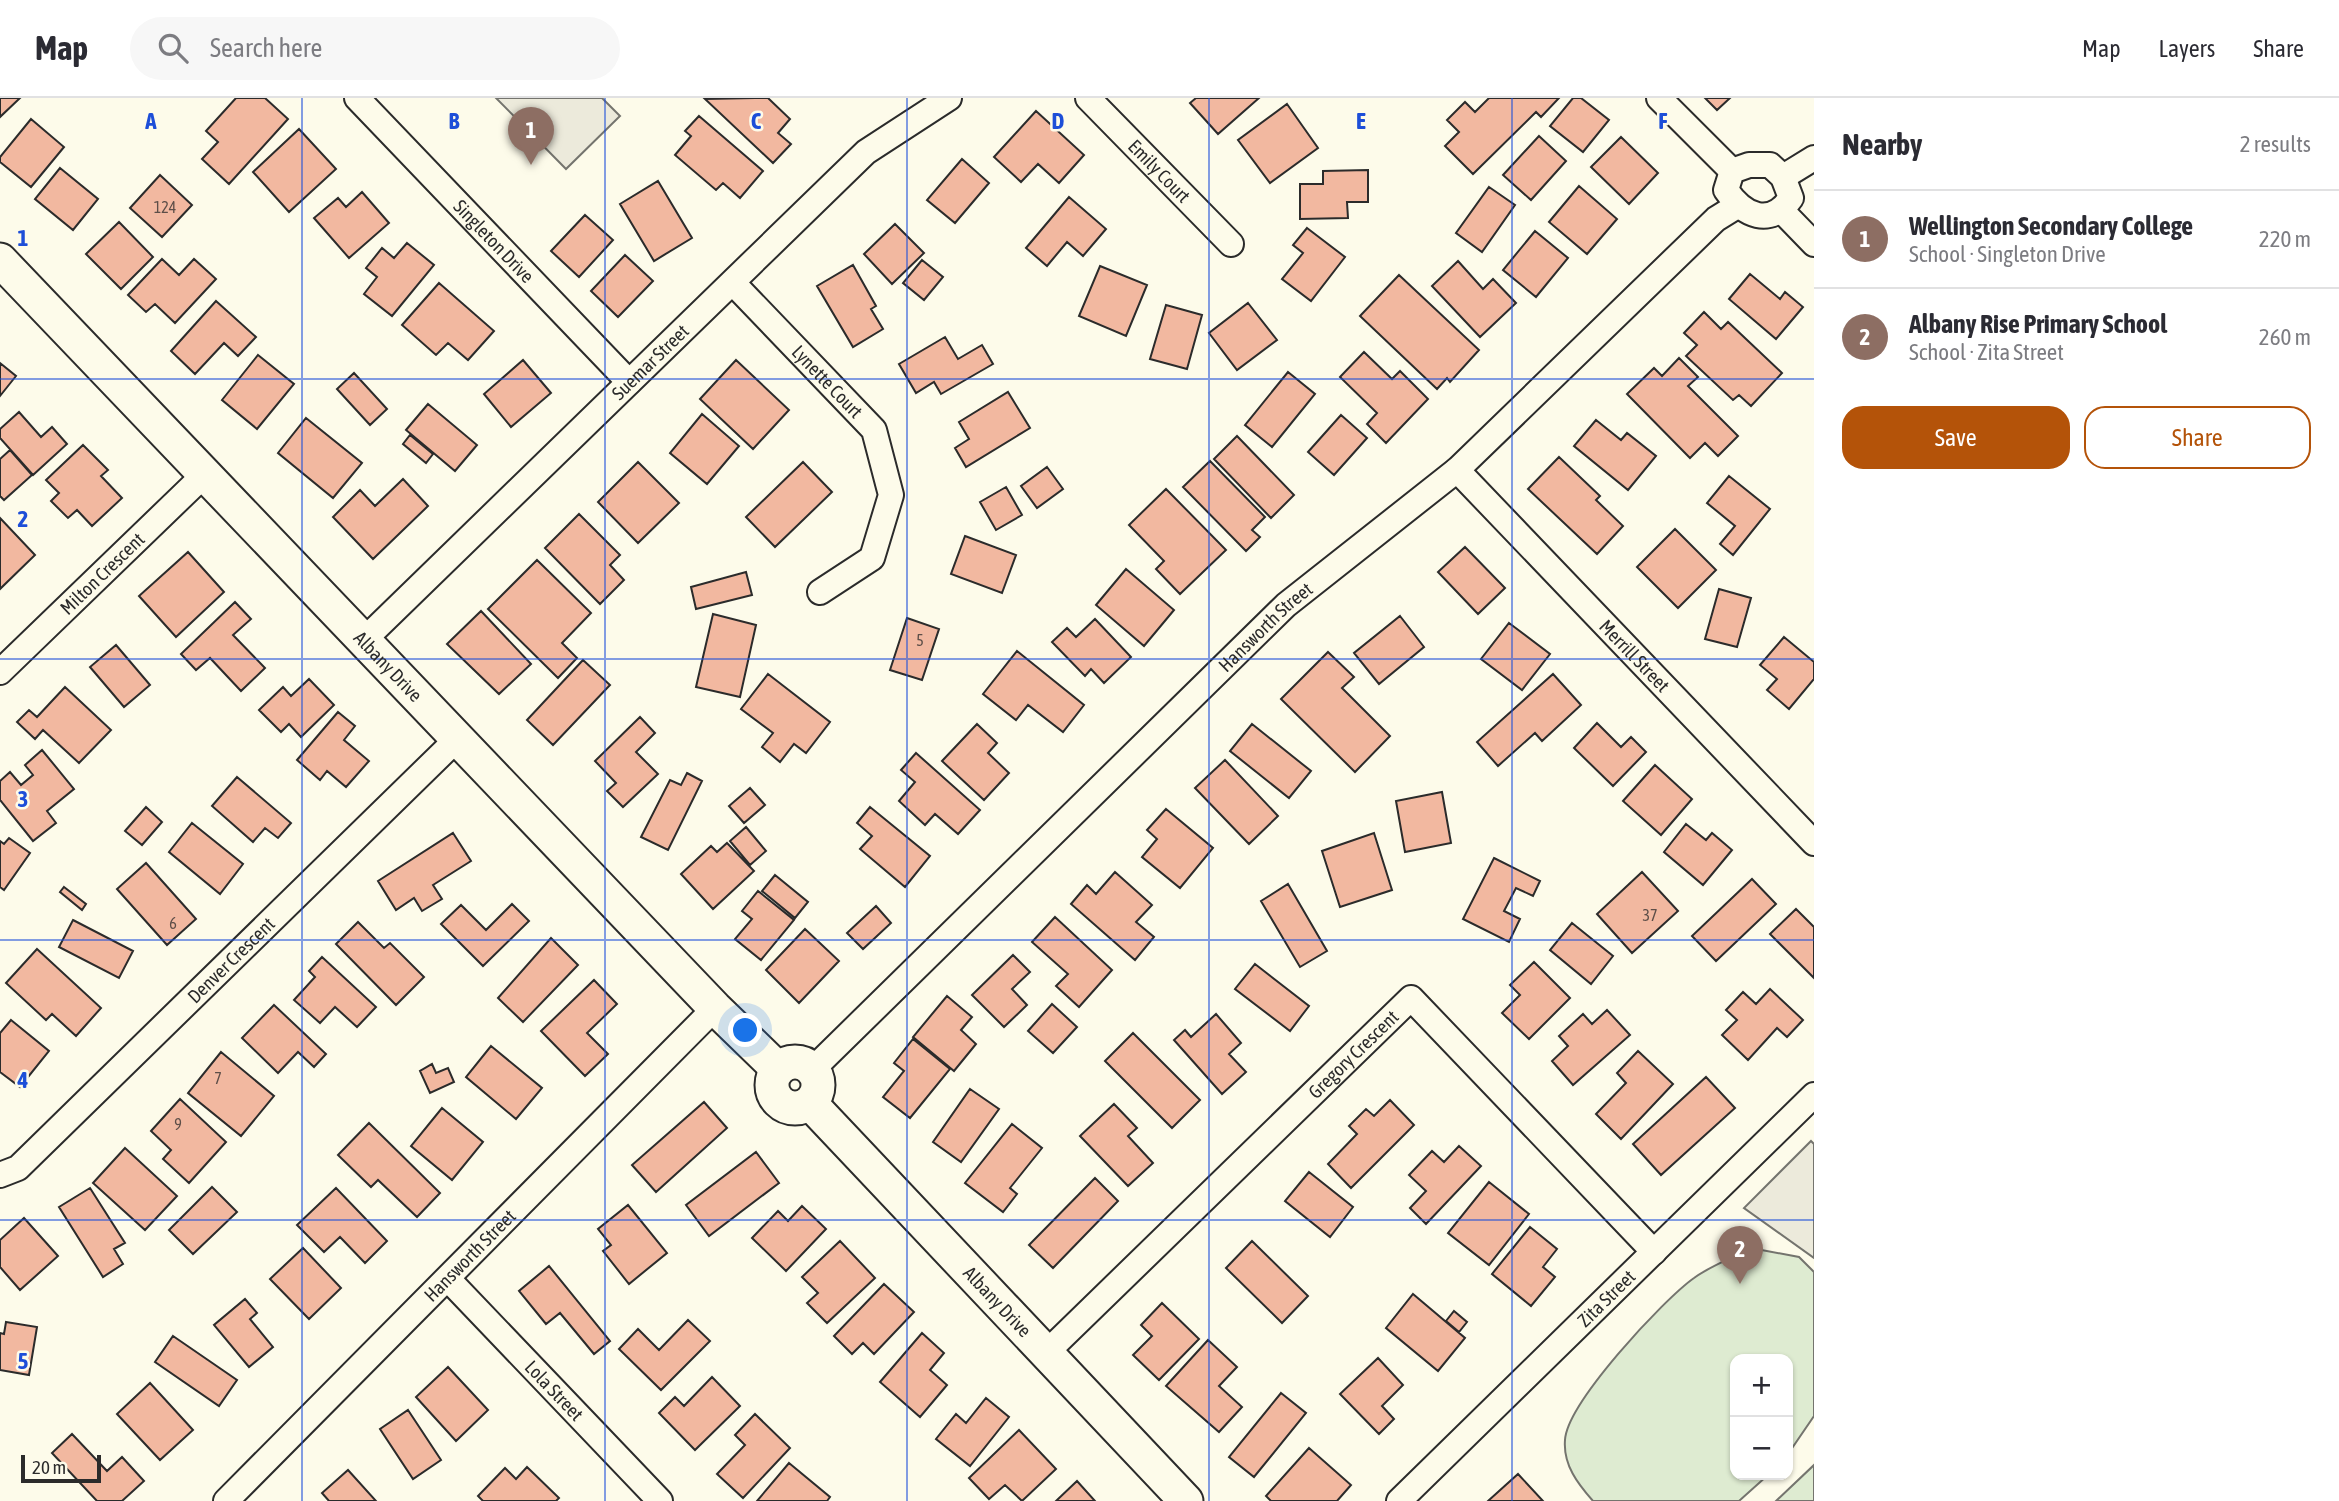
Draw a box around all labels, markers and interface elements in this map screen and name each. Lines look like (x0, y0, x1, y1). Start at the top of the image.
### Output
search box (130, 17, 620, 80)
text: Map (35, 29, 88, 67)
icon: search (154, 29, 192, 67)
text: Search here (210, 33, 322, 63)
text: Map (2082, 35, 2121, 62)
text: Layers (2159, 35, 2215, 62)
text: Share (2253, 35, 2304, 62)
pin: 1 (508, 107, 554, 165)
text: A (144, 108, 157, 134)
text: B (449, 108, 460, 134)
text: C (751, 108, 762, 134)
text: D (1052, 108, 1065, 134)
text: E (1356, 108, 1366, 134)
text: F (1658, 108, 1668, 134)
text: Nearby (1842, 127, 1922, 161)
text: 2 results (2240, 131, 2311, 157)
street label: Emily Court (1124, 135, 1195, 207)
street label: Singleton Drive (449, 195, 539, 287)
house number: 124 (154, 198, 176, 216)
text: Wellington Secondary College (1909, 211, 2193, 241)
text: 1 (18, 225, 29, 251)
text: 1 (1860, 226, 1870, 252)
text: 220 m (2259, 226, 2311, 252)
text: School · Singleton Drive (1909, 241, 2106, 267)
text: Albany Rise Primary School (1909, 309, 2167, 339)
street label: Suemar Street (607, 320, 693, 404)
text: 2 (1860, 324, 1870, 350)
text: 260 m (2259, 324, 2311, 350)
text: School · Zita Street (1909, 339, 2064, 365)
street label: Lynette Court (788, 341, 867, 422)
button: Save (1842, 406, 2070, 469)
button: Share (2084, 406, 2311, 469)
text: 2 (18, 506, 28, 532)
street label: Milton Crescent (56, 528, 149, 619)
street label: Hansworth Street (1214, 578, 1317, 676)
street label: Merrill Street (1595, 615, 1674, 696)
street label: Albany Drive (350, 627, 427, 706)
house number: 5 (916, 631, 924, 649)
text: 3 (18, 786, 28, 812)
house number: 37 (1642, 906, 1658, 924)
street label: Denver Crescent (183, 913, 279, 1007)
house number: 6 (169, 914, 177, 932)
street label: Gregory Crescent (1304, 1006, 1403, 1103)
your location (728, 1013, 762, 1047)
text: 4 (17, 1067, 29, 1093)
house number: 7 (214, 1069, 222, 1087)
house number: 9 (174, 1115, 182, 1133)
street label: Hansworth Street (419, 1205, 520, 1306)
pin: 2 (1717, 1226, 1763, 1284)
street label: Albany Drive (959, 1262, 1036, 1341)
street label: Zita Street (1573, 1265, 1640, 1331)
text: 5 (18, 1348, 29, 1374)
map controls (1730, 1354, 1793, 1480)
button: + (1730, 1354, 1793, 1417)
street label: Lola Street (521, 1356, 588, 1425)
button: − (1730, 1417, 1793, 1480)
scale bar (21, 1452, 102, 1484)
text: 20 m (32, 1456, 66, 1478)

